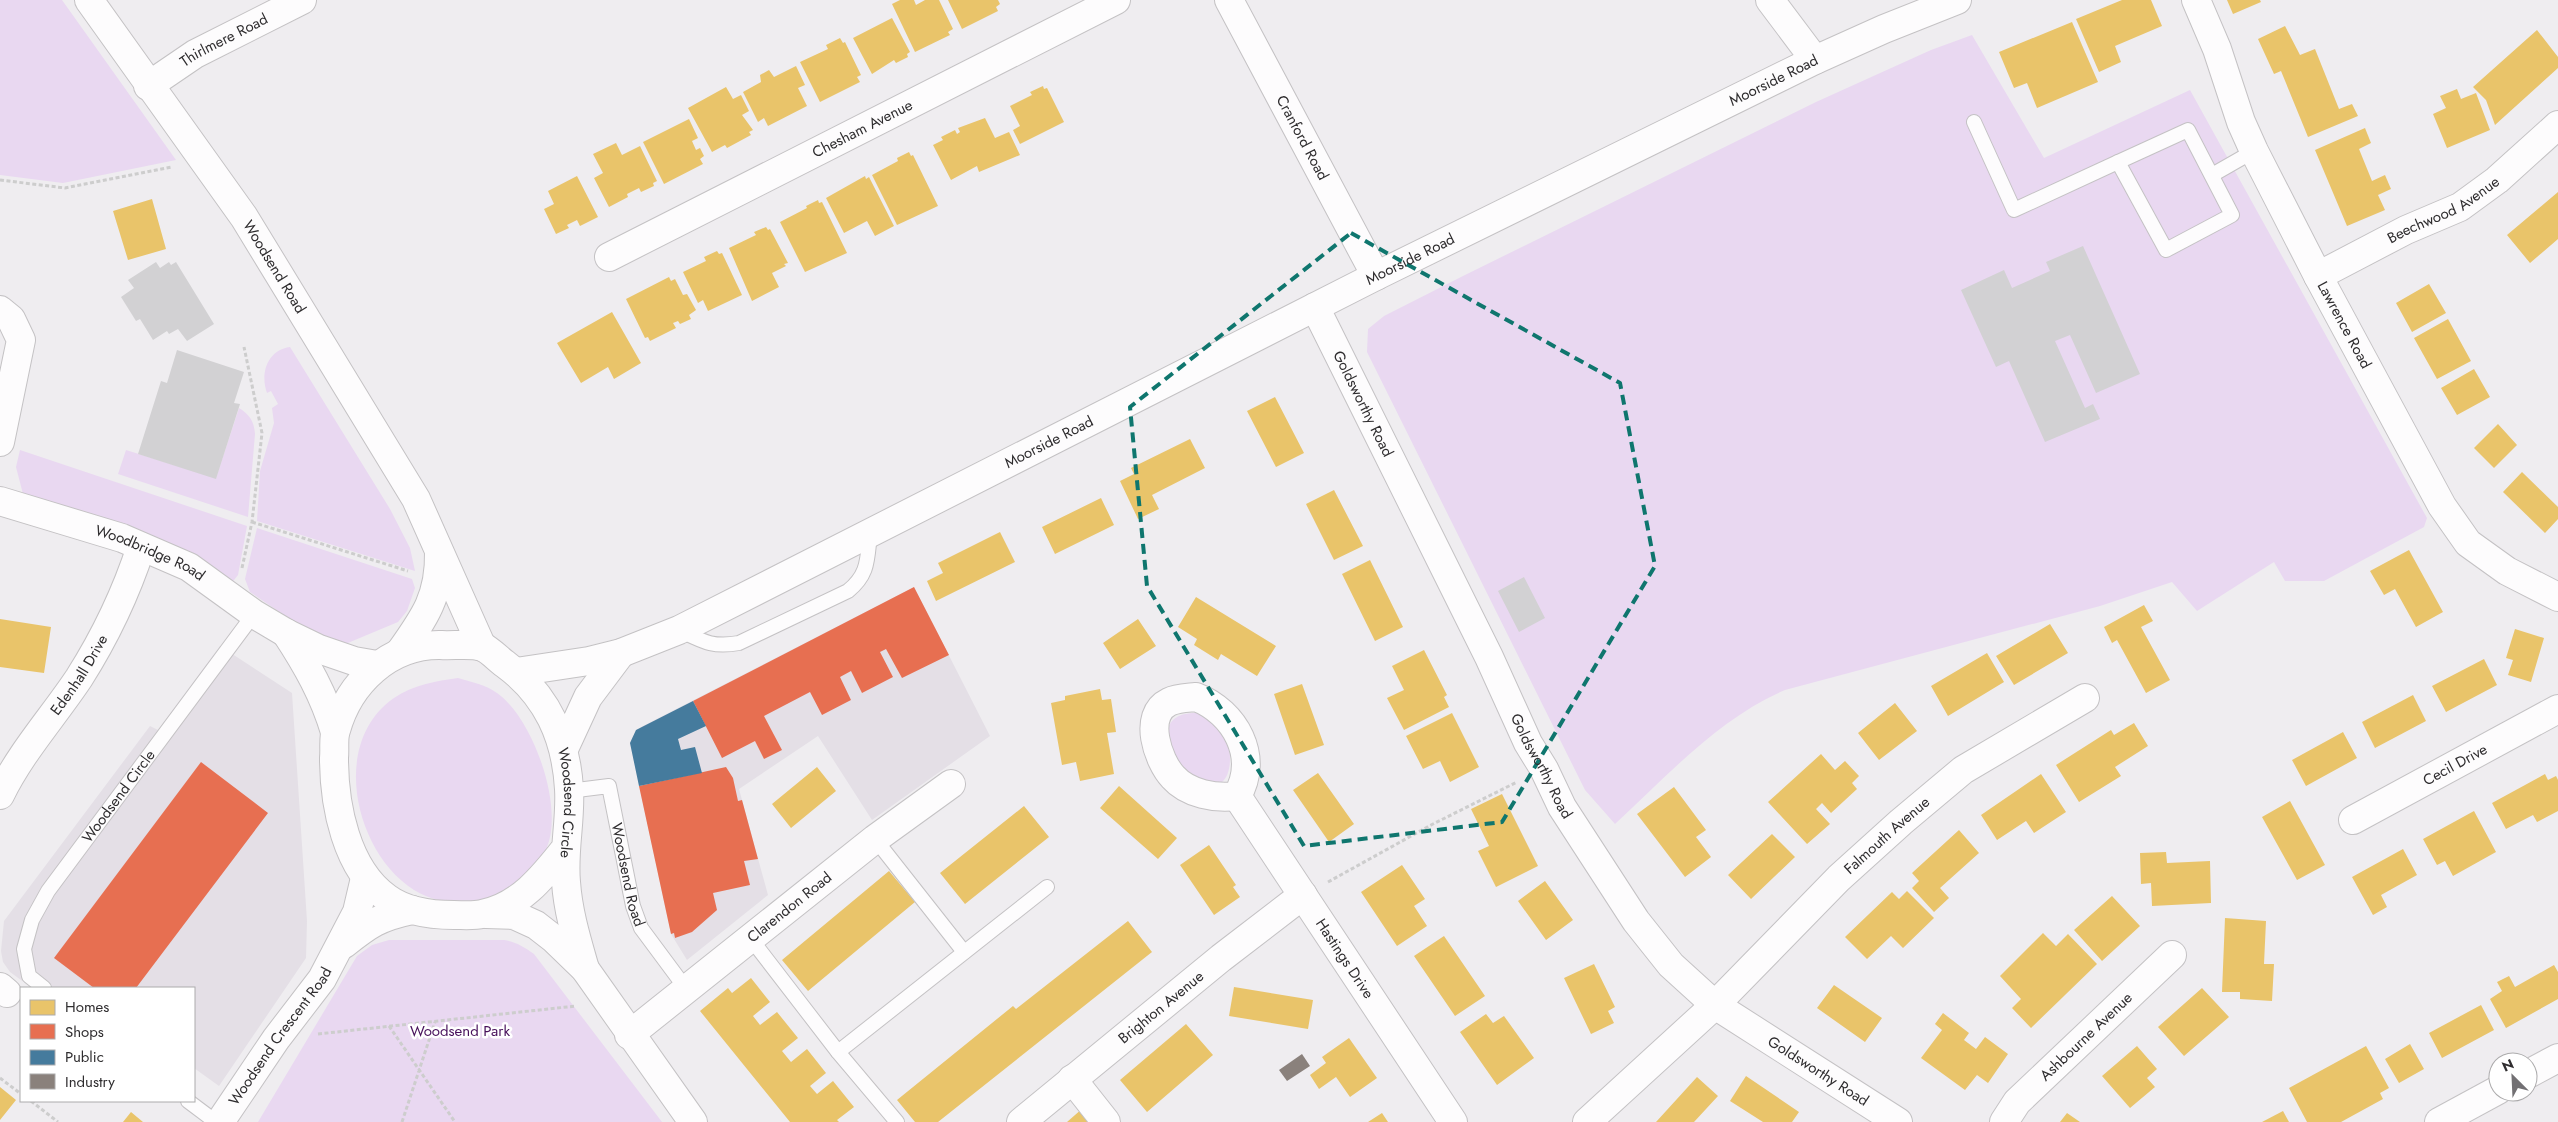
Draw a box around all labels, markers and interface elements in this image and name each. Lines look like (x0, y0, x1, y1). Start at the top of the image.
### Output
street label: Thirlmere Road (176, 8, 272, 72)
street label: Moorside Road (1725, 49, 1822, 112)
street label: Cranford Road (1271, 91, 1334, 184)
street label: Chesham Avenue (808, 94, 917, 163)
street label: Beechwood Avenue (2383, 171, 2504, 249)
street label: Woodsend Road (237, 216, 311, 318)
street label: Moorside Road (1362, 228, 1458, 291)
street label: Lawrence Road (2312, 277, 2377, 373)
street label: Goldsworthy Road (1327, 347, 1399, 461)
street label: Moorside Road (1001, 410, 1097, 474)
street label: Woodbridge Road (92, 519, 210, 586)
street label: Edenhall Drive (45, 630, 113, 720)
street label: Goldsworthy Road (1505, 710, 1578, 823)
street label: Cecil Drive (2419, 738, 2491, 791)
street label: Woodsend Circle (77, 745, 161, 847)
street label: Woodsend Circle (552, 745, 580, 859)
street label: Falmouth Avenue (1839, 791, 1935, 880)
street label: Woodsend Road (606, 821, 651, 930)
street label: Clarendon Road (742, 867, 836, 948)
street label: Hastings Drive (1310, 914, 1379, 1003)
street label: Woodsend Crescent Road (223, 963, 337, 1110)
street label: Brighton Avenue (1113, 965, 1209, 1049)
legend (20, 987, 195, 1102)
street label: Ashbourne Avenue (2035, 987, 2138, 1086)
text: Homes (65, 996, 109, 1018)
park label: Woodsend Park (410, 1020, 510, 1042)
text: Shops (65, 1021, 104, 1043)
street label: Goldsworthy Road (1763, 1030, 1873, 1112)
text: Public (65, 1046, 104, 1068)
north arrow (2488, 1052, 2538, 1102)
text: N (2499, 1054, 2517, 1077)
text: Industry (65, 1071, 115, 1093)

